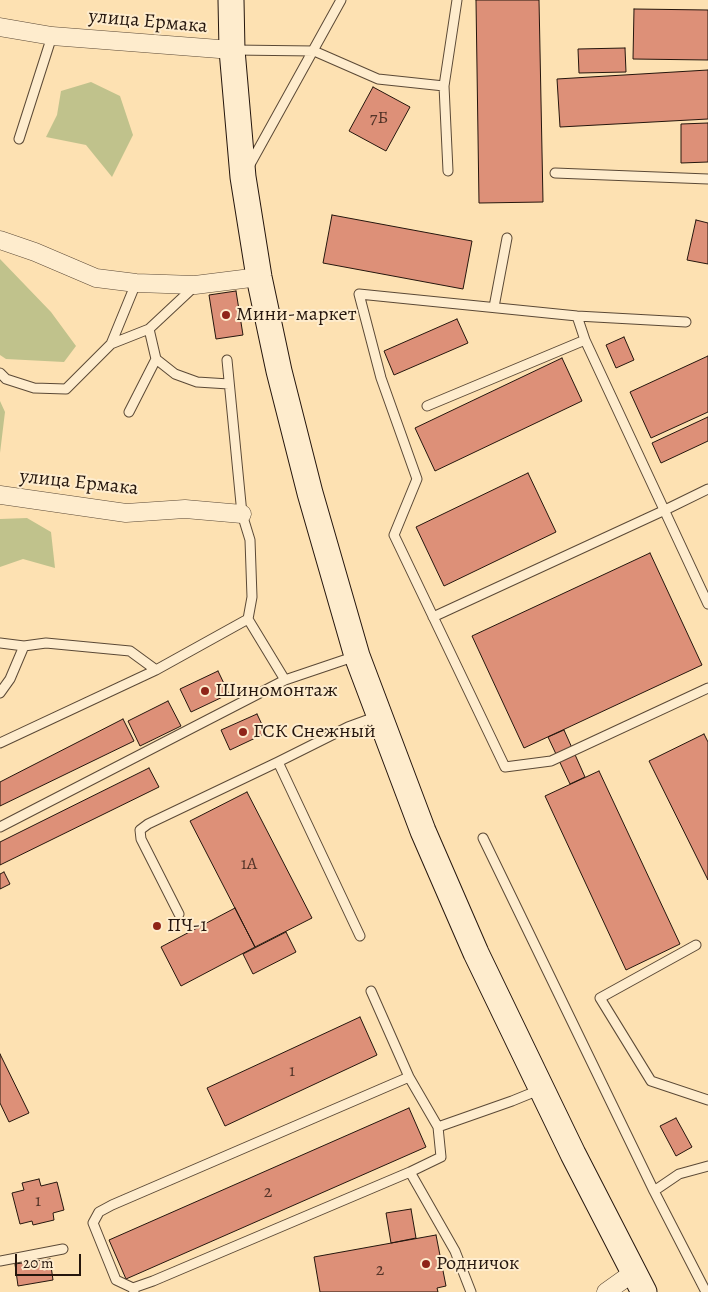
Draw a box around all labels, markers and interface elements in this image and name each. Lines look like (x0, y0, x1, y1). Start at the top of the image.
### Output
street label: улица Ермака (88, 5, 208, 39)
house number: 7Б (370, 108, 388, 130)
place label: Мини-маркет (236, 303, 357, 327)
marker: Мини-маркет (220, 309, 232, 321)
street label: улица Ермака (18, 465, 140, 501)
place label: Шиномонтаж (215, 679, 338, 703)
marker: Шиномонтаж (199, 685, 211, 697)
place label: ГСК Снежный (253, 720, 376, 744)
marker: ГСК Снежный (237, 726, 249, 738)
house number: 1А (241, 854, 257, 876)
place label: ПЧ-1 (167, 914, 207, 938)
marker: ПЧ-1 (151, 920, 163, 932)
house number: 1 (289, 1061, 295, 1083)
house number: 2 (264, 1182, 272, 1204)
house number: 1 (35, 1191, 41, 1213)
scale bar (18, 1244, 84, 1276)
place label: Родничок (436, 1252, 519, 1276)
text: 20 m (23, 1253, 54, 1273)
marker: Родничок (420, 1258, 432, 1270)
house number: 2 (376, 1260, 384, 1282)

